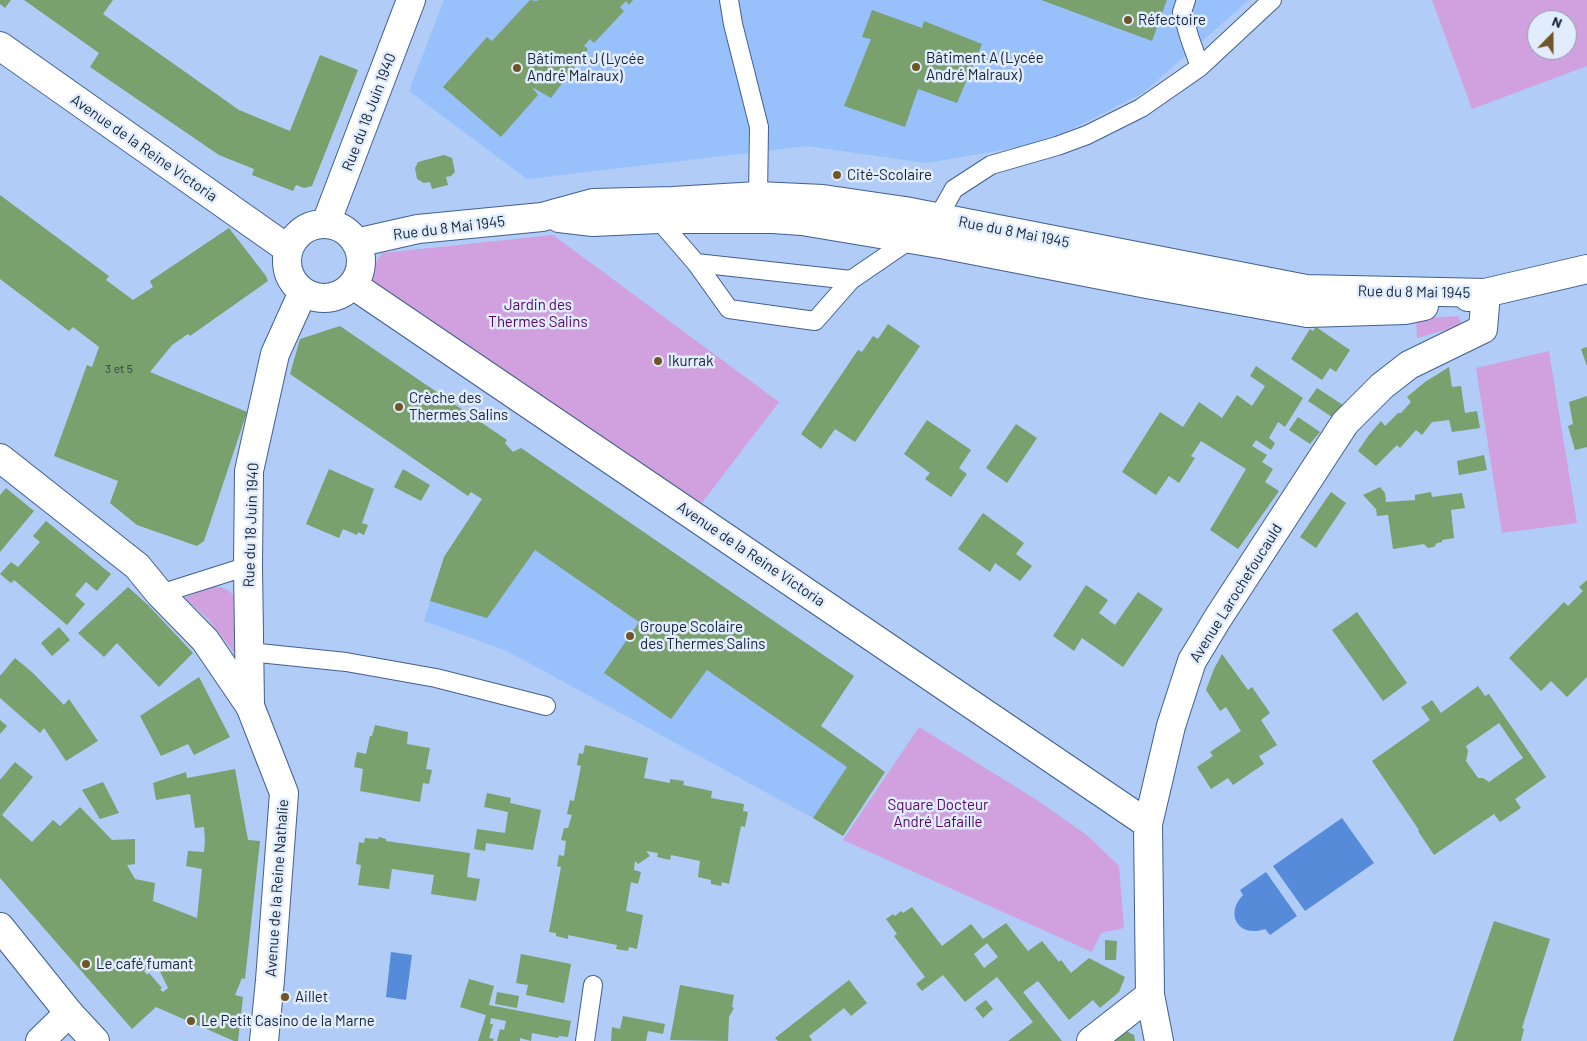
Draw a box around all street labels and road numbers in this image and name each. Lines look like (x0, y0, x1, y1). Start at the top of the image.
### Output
street label: Rue du 18 Juin 1940 (338, 50, 400, 174)
street label: Avenue de la Reine Victoria (67, 91, 221, 205)
street label: Rue du 8 Mai 1945 (392, 212, 506, 244)
street label: Rue du 8 Mai 1945 (957, 212, 1071, 252)
street label: Rue du 8 Mai 1945 (1358, 282, 1470, 302)
street label: Rue du 18 Juin 1940 (240, 462, 262, 588)
street label: Avenue de la Reine Victoria (674, 498, 828, 610)
street label: Avenue Larochefoucauld (1186, 520, 1286, 666)
street label: Avenue de la Reine Nathalie (262, 799, 292, 977)

